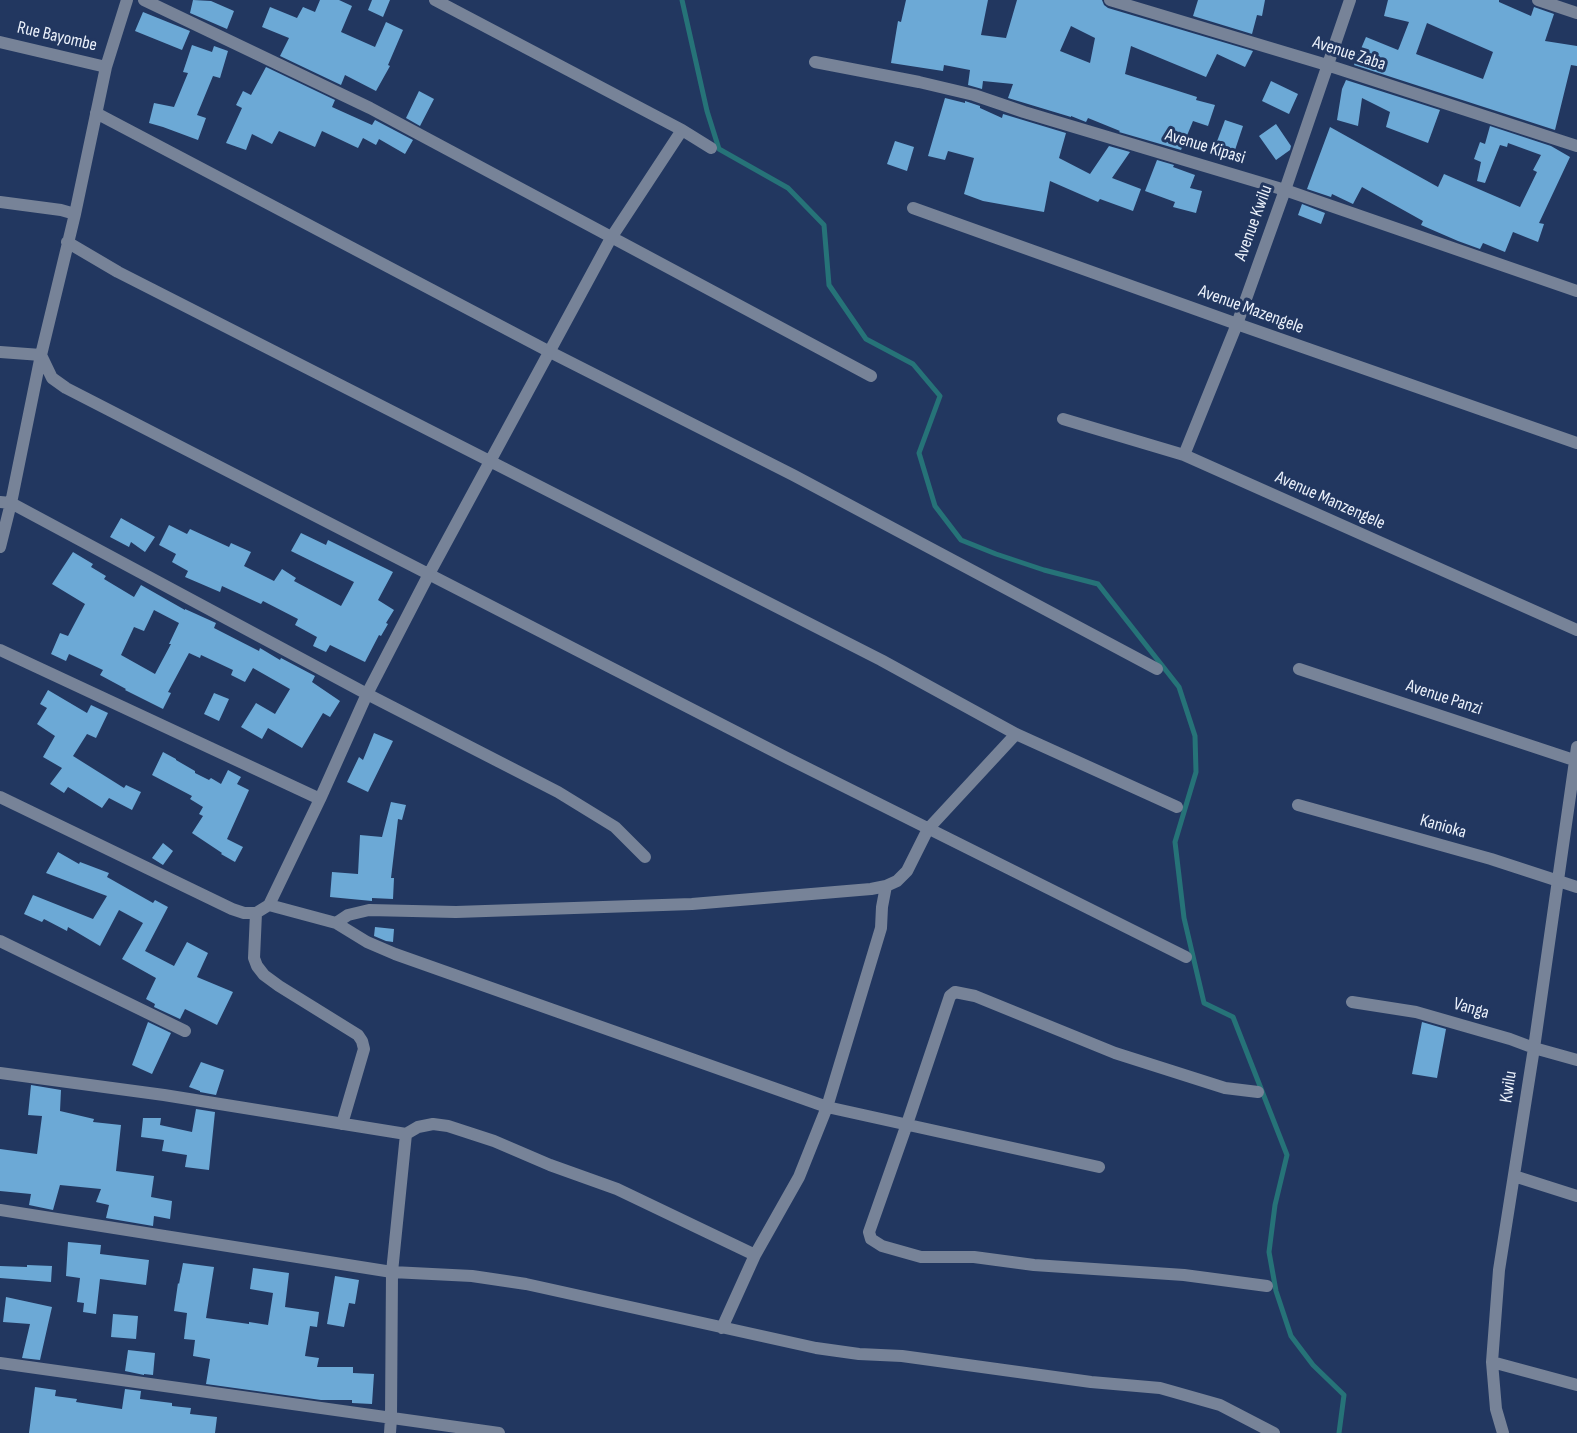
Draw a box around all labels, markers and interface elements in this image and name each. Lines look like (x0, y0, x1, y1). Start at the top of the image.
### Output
street label: Rue Bayombe (15, 17, 99, 57)
street label: Avenue Zaba (1310, 32, 1388, 76)
street label: Avenue Kipasi (1162, 125, 1248, 169)
street label: Avenue Kwilu (1230, 182, 1278, 264)
street label: Avenue Mazengele (1195, 281, 1307, 339)
street label: Avenue Manzengele (1272, 467, 1388, 535)
street label: Avenue Panzi (1403, 676, 1485, 720)
street label: Kanioka (1417, 810, 1469, 844)
street label: Vanga (1451, 994, 1491, 1024)
street label: Kwilu (1496, 1069, 1522, 1105)

